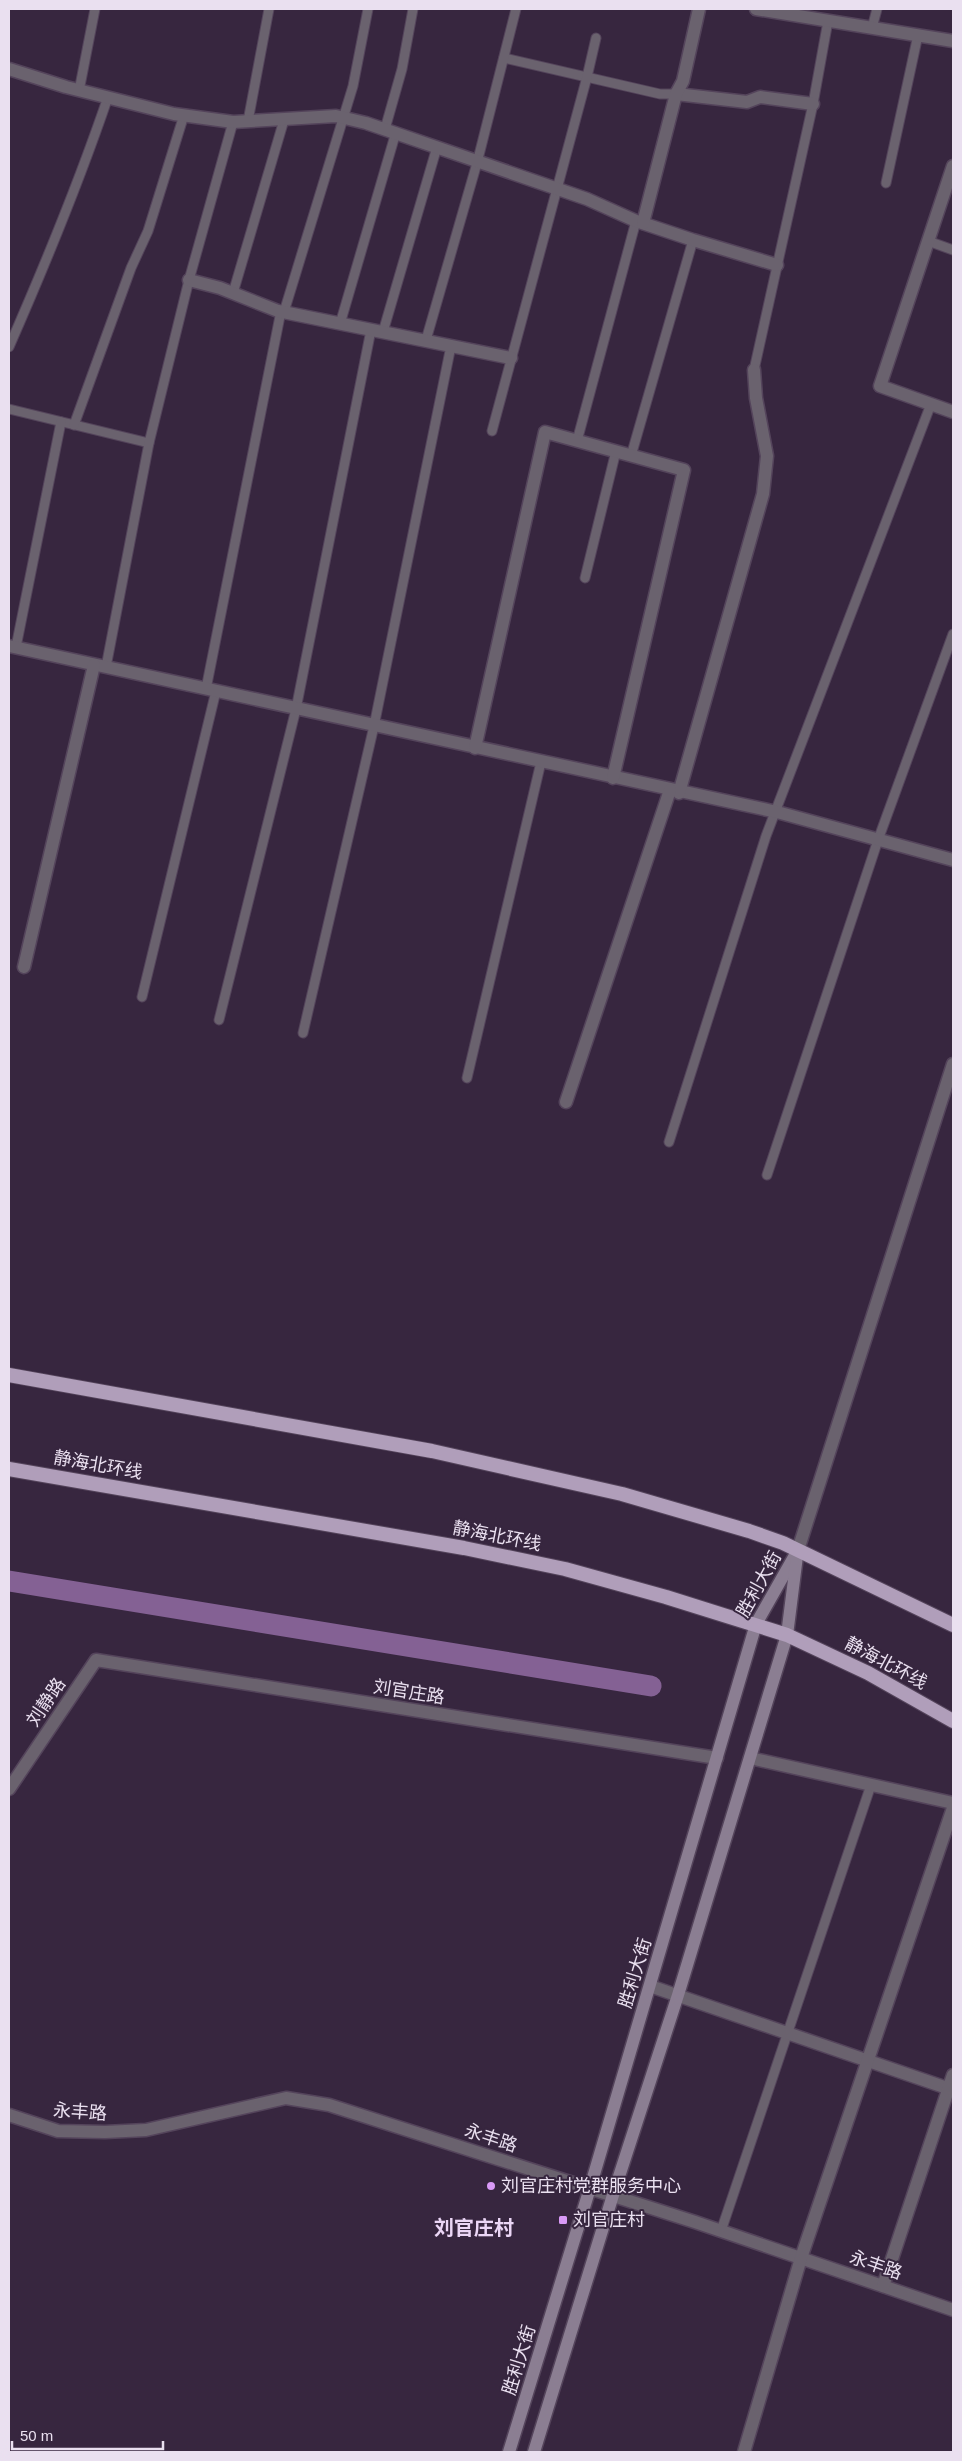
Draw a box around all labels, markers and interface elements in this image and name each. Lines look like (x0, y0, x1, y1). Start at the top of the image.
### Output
street label: 静海北环线 (52, 1447, 144, 1483)
street label: 静海北环线 (451, 1518, 543, 1554)
street label: 胜利大街 (733, 1548, 785, 1620)
street label: 静海北环线 (842, 1633, 930, 1693)
street label: 刘静路 (23, 1674, 69, 1730)
street label: 刘官庄路 (372, 1676, 446, 1708)
street label: 胜利大街 (615, 1936, 655, 2010)
street label: 永丰路 (52, 2100, 108, 2124)
street label: 永丰路 (462, 2120, 520, 2156)
place label: 刘官庄村党群服务中心 (501, 2176, 681, 2196)
marker: 刘官庄村党群服务中心 (485, 2180, 497, 2192)
place label: 刘官庄村 (573, 2210, 645, 2230)
marker: 刘官庄村 (557, 2214, 569, 2226)
district label: 刘官庄村 (434, 2217, 514, 2239)
street label: 永丰路 (847, 2247, 905, 2283)
street label: 胜利大街 (499, 2323, 539, 2397)
scale bar (12, 2418, 164, 2450)
text: 50 m (20, 2427, 53, 2444)

